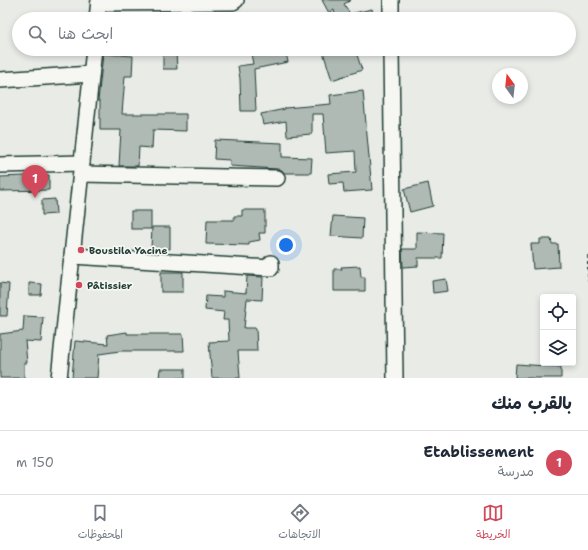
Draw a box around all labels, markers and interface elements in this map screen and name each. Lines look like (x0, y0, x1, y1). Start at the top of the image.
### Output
search box (12, 12, 576, 56)
icon: search (26, 23, 48, 45)
text: ابحث هنا (58, 24, 113, 44)
north arrow (492, 68, 528, 104)
pin: 1 (22, 165, 48, 198)
your location (276, 235, 296, 255)
place label: Boustila Yacine (89, 244, 167, 257)
marker: Boustila Yacine (76, 245, 86, 255)
place label: Pâtissier (87, 279, 133, 292)
marker: Pâtissier (74, 280, 84, 290)
map controls (540, 294, 576, 366)
button: locate (540, 294, 576, 330)
button: layers (540, 330, 576, 366)
text: بالقرب منك (492, 392, 572, 414)
text: Etablissement (423, 442, 534, 462)
text: 150 m (16, 454, 54, 471)
text: 1 (556, 454, 562, 471)
text: مدرسة (498, 463, 534, 480)
tab: المحفوظات (78, 502, 123, 544)
tab: الاتجاهات (278, 502, 321, 544)
tab: الخريطة (476, 502, 510, 544)

